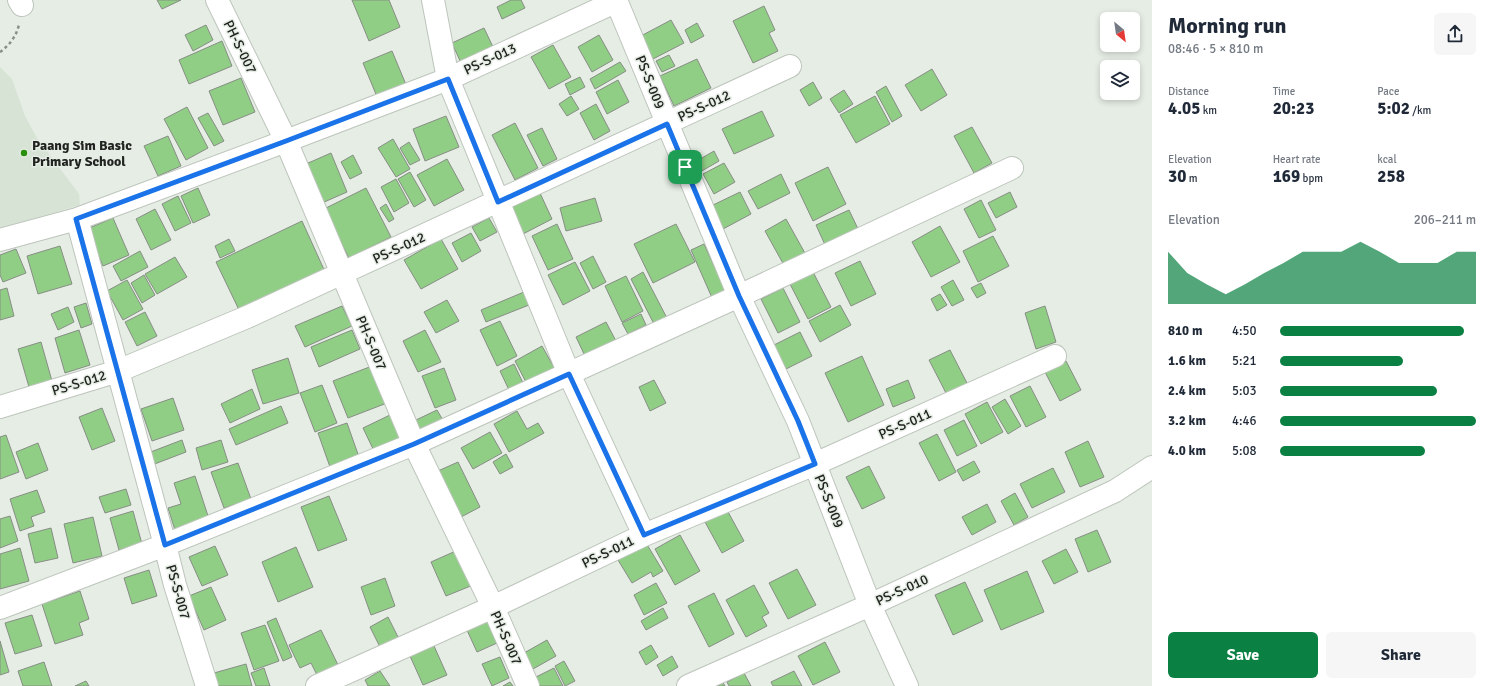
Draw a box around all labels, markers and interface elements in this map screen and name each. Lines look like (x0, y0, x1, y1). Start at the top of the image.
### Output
north arrow (1100, 12, 1140, 52)
map controls (1100, 12, 1140, 100)
text: Morning run (1168, 12, 1287, 39)
button: share (1434, 13, 1476, 55)
street label: PH-S-007 (220, 17, 260, 77)
street label: PS-S-013 (461, 39, 519, 79)
text: 08:46 · 5 × 810 m (1168, 41, 1263, 57)
street label: PS-S-009 (632, 53, 668, 111)
button: layers (1100, 60, 1140, 100)
text: Distance (1168, 85, 1209, 98)
text: Time (1273, 85, 1295, 98)
text: Pace (1377, 85, 1400, 98)
street label: PS-S-012 (675, 86, 733, 126)
text: 4.05 (1168, 98, 1200, 119)
text: 20:23 (1273, 98, 1314, 119)
text: 5:02 (1377, 98, 1410, 119)
text: km (1200, 104, 1217, 117)
text: /km (1410, 104, 1431, 117)
place label: Paang Sim Basic Primary School (32, 137, 132, 170)
marker: Paang Sim Basic Primary School (19, 148, 29, 158)
pin (668, 150, 702, 184)
text: Elevation (1168, 153, 1212, 166)
text: Heart rate (1273, 153, 1320, 166)
text: kcal (1377, 153, 1397, 166)
icon: arrive (674, 156, 696, 178)
text: 30 (1168, 166, 1186, 187)
text: 169 (1273, 166, 1300, 187)
text: 258 (1377, 166, 1405, 187)
text: m (1186, 172, 1198, 185)
text: bpm (1300, 172, 1323, 185)
text: Elevation (1168, 212, 1220, 228)
text: 206–211 m (1414, 212, 1476, 228)
street label: PS-S-012 (370, 228, 428, 268)
street label: PH-S-007 (352, 313, 390, 373)
text: 810 m (1168, 323, 1202, 339)
text: 4:50 (1232, 323, 1257, 339)
text: 1.6 km (1168, 353, 1206, 369)
text: 5:21 (1232, 353, 1257, 369)
street label: PS-S-012 (50, 367, 108, 399)
text: 2.4 km (1168, 383, 1206, 399)
text: 5:03 (1232, 383, 1257, 399)
street label: PS-S-011 (876, 405, 934, 443)
text: 3.2 km (1168, 413, 1206, 429)
text: 4:46 (1232, 413, 1257, 429)
text: 4.0 km (1168, 443, 1206, 459)
text: 5:08 (1232, 443, 1257, 459)
street label: PS-S-009 (811, 472, 847, 530)
street label: PS-S-011 (579, 532, 637, 572)
street label: PS-S-007 (162, 563, 194, 621)
street label: PS-S-010 (873, 570, 931, 610)
street label: PH-S-007 (487, 608, 525, 668)
button: Save (1168, 632, 1318, 678)
button: Share (1326, 632, 1476, 678)

